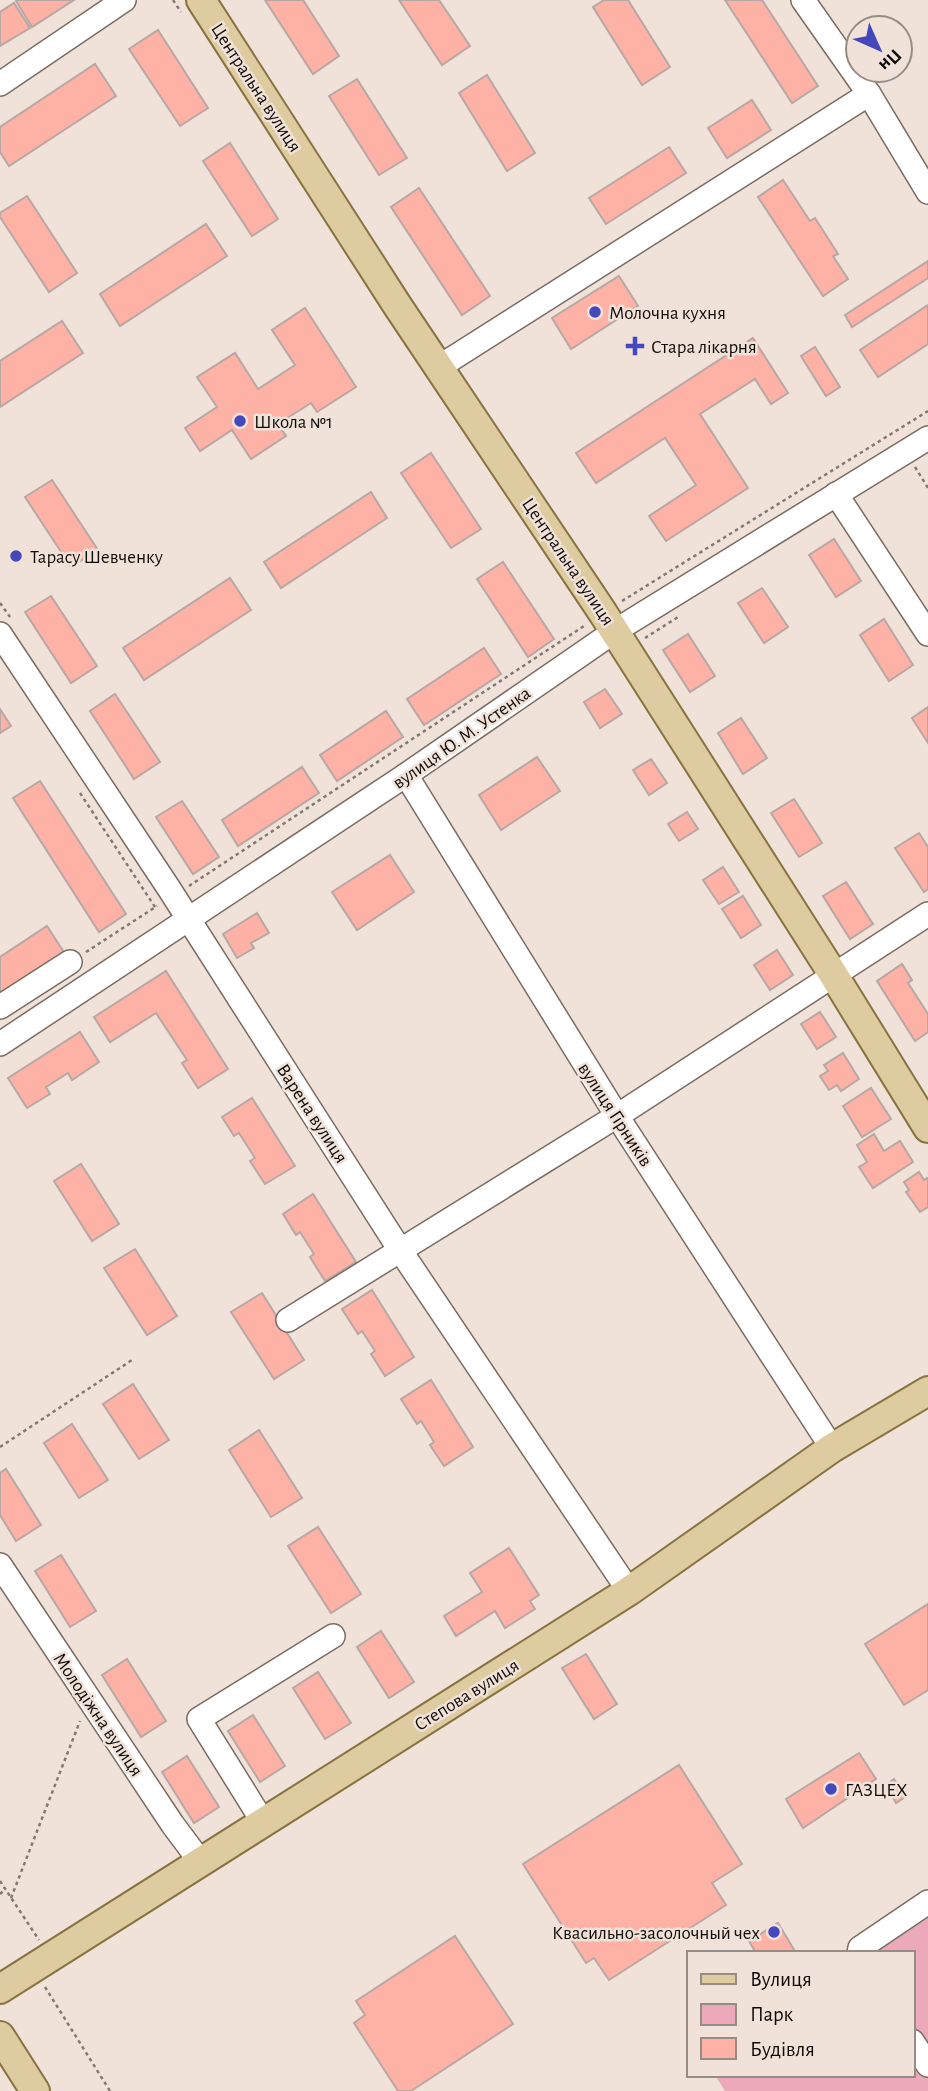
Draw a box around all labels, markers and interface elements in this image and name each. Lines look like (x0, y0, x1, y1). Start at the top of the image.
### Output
north arrow (844, 14, 914, 84)
street label: Центральна вулиця (207, 20, 304, 156)
text: Пн (875, 45, 905, 75)
marker: Молочна кухня (587, 304, 603, 320)
place label: Молочна кухня (609, 304, 726, 323)
marker: Стара лікарня (625, 336, 645, 356)
place label: Стара лікарня (651, 338, 757, 357)
marker: Школа №1 (232, 413, 248, 429)
place label: Школа №1 (254, 413, 333, 432)
street label: Центральна вулиця (518, 495, 617, 629)
marker: Тарасу Шевченку (8, 548, 24, 564)
place label: Тарасу Шевченку (30, 548, 163, 567)
street label: вулиця Ю. М. Устенка (389, 683, 535, 793)
street label: вулиця Гірників (574, 1059, 655, 1170)
street label: Варена вулиця (273, 1061, 351, 1167)
street label: Молодіжна вулиця (50, 1650, 146, 1780)
street label: Степова вулиця (411, 1656, 522, 1735)
marker: ГАЗЦЕХ (823, 1781, 839, 1797)
place label: ГАЗЦЕХ (845, 1781, 907, 1800)
place label: Квасильно-засолочный чех (552, 1924, 760, 1943)
marker: Квасильно-засолочный чех (766, 1924, 782, 1940)
legend (687, 1951, 914, 2077)
text: Вулиця (750, 1969, 812, 1990)
text: Парк (750, 2004, 794, 2025)
text: Будівля (750, 2039, 815, 2060)

